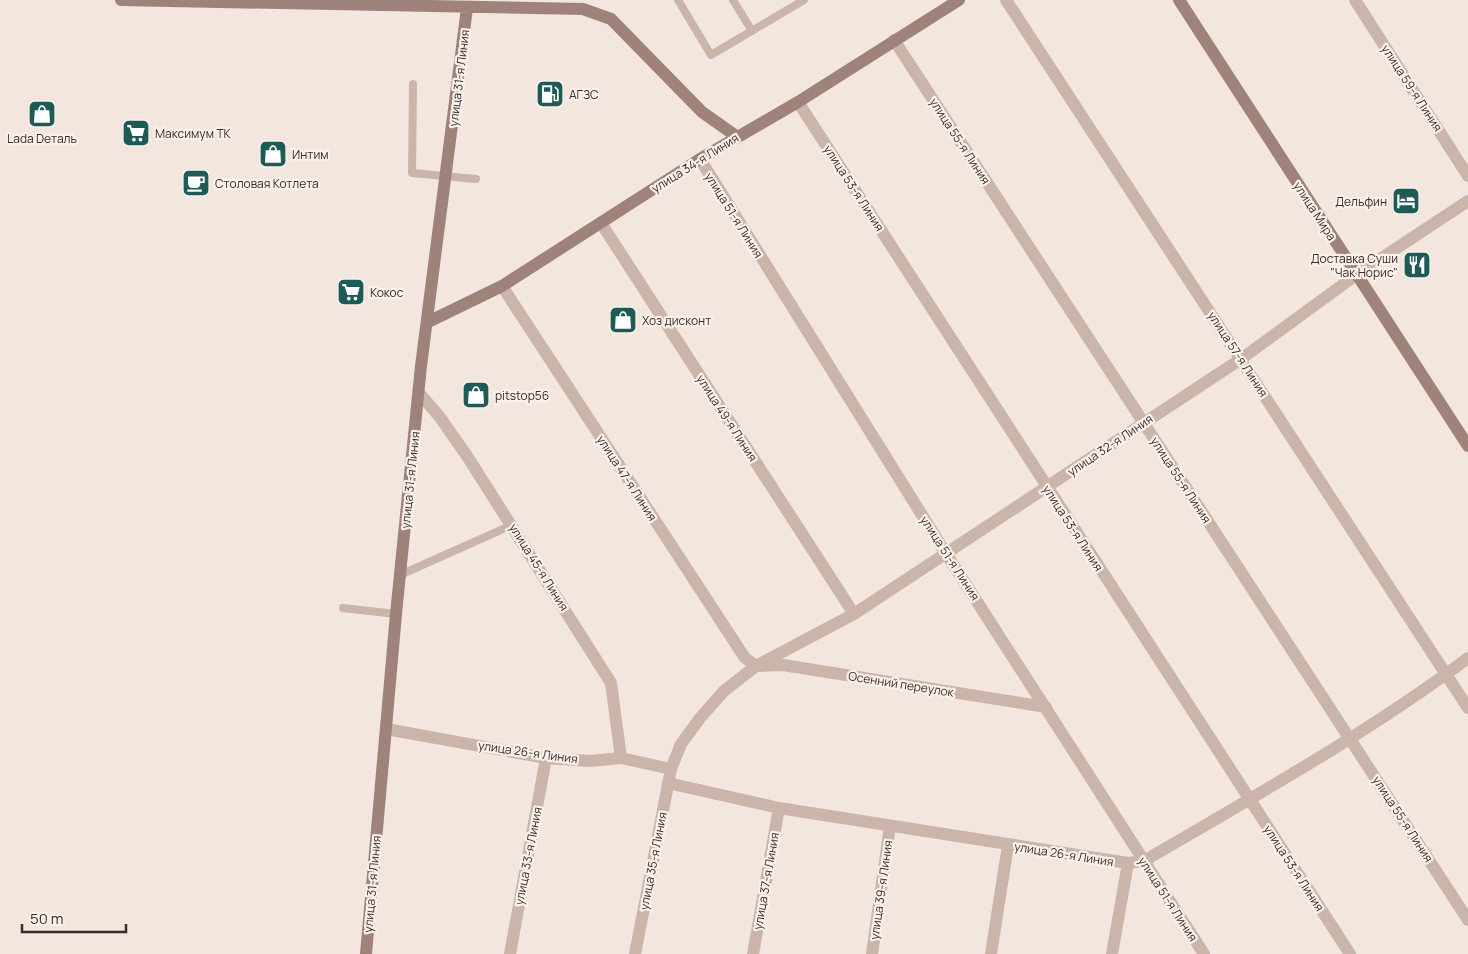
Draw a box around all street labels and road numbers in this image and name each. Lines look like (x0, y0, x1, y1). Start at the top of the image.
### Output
street label: улица 31-я Линия (445, 29, 473, 127)
street label: улица 59-я Линия (1377, 41, 1447, 135)
street label: улица 55-я Линия (926, 94, 994, 188)
street label: улица 34-я Линия (648, 129, 742, 197)
street label: улица 53-я Линия (820, 142, 888, 234)
street label: улица 51-я Линия (701, 169, 767, 261)
street label: улица Мира (1290, 178, 1340, 244)
street label: улица 57-я Линия (1204, 308, 1272, 400)
street label: улица 49-я Линия (692, 371, 762, 465)
street label: улица 32-я Линия (1064, 410, 1156, 480)
street label: улица 31-я Линия (396, 431, 424, 529)
street label: улица 47-я Линия (593, 432, 661, 524)
street label: улица 55-я Линия (1147, 433, 1215, 527)
street label: улица 53-я Линия (1039, 482, 1107, 574)
street label: улица 51-я Линия (916, 512, 984, 604)
street label: улица 45-я Линия (505, 520, 573, 614)
street label: Осенний переулок (847, 667, 956, 701)
street label: улица 26-я Линия (477, 737, 579, 767)
street label: улица 55-я Линия (1369, 772, 1437, 866)
street label: улица 33-я Линия (510, 806, 546, 906)
street label: улица 35-я Линия (635, 810, 671, 912)
street label: улица 53-я Линия (1260, 822, 1328, 914)
street label: улица 37-я Линия (749, 831, 783, 931)
street label: улица 31-я Линия (359, 835, 385, 933)
street label: улица 26-я Линия (1013, 838, 1115, 870)
street label: улица 39-я Линия (866, 839, 896, 941)
street label: улица 51-я Линия (1134, 853, 1202, 945)

